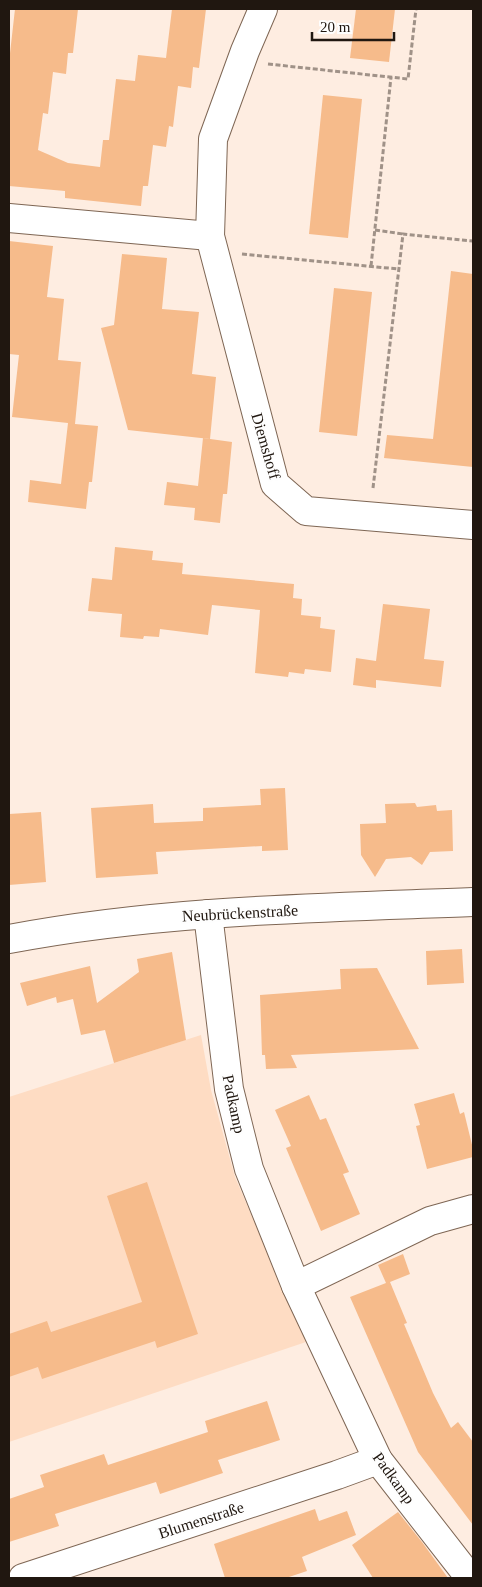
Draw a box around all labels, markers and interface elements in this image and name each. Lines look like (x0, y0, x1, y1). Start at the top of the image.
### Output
scale bar (312, 10, 394, 42)
text: 20 m (320, 19, 351, 35)
street label: Diemshoff (248, 411, 284, 482)
street label: Neubrückenstraße (181, 901, 299, 925)
street label: Padkamp (219, 1073, 249, 1135)
street label: Padkamp (369, 1449, 418, 1508)
street label: Blumenstraße (156, 1498, 246, 1542)

